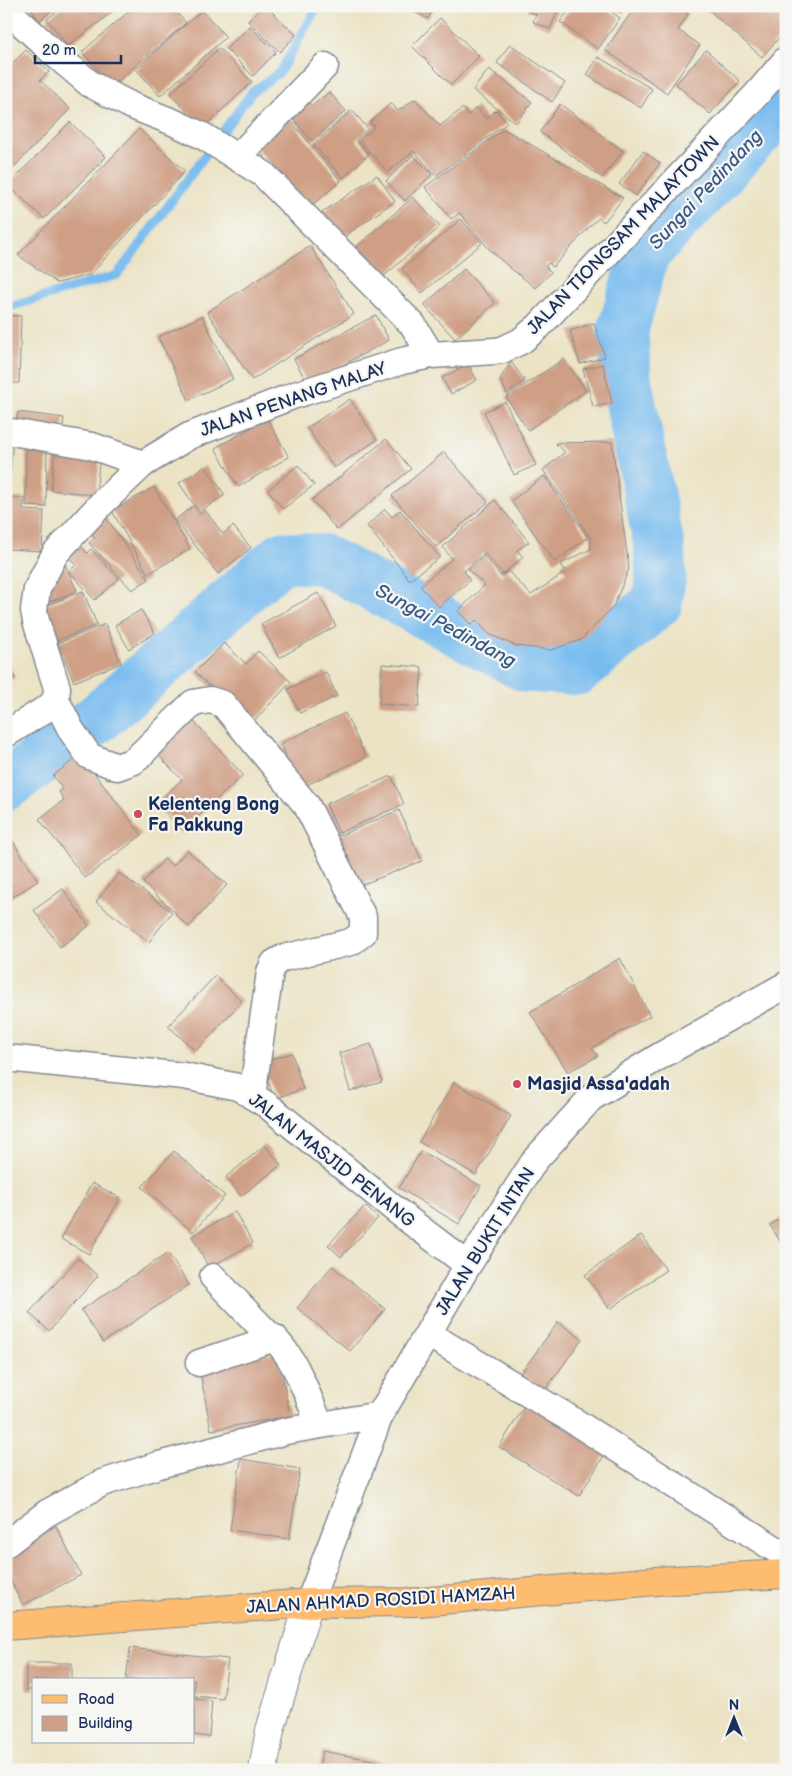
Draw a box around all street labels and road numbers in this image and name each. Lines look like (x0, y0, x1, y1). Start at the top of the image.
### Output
street label: JALAN TIONGSAM MALAYTOWN (523, 132, 724, 339)
street label: JALAN PENANG MALAY (197, 358, 390, 441)
street label: JALAN MASJID PENANG (245, 1089, 419, 1232)
street label: JALAN BUKIT INTAN (431, 1163, 539, 1319)
street label: JALAN AHMAD ROSIDI HAMZAH (246, 1583, 516, 1618)

